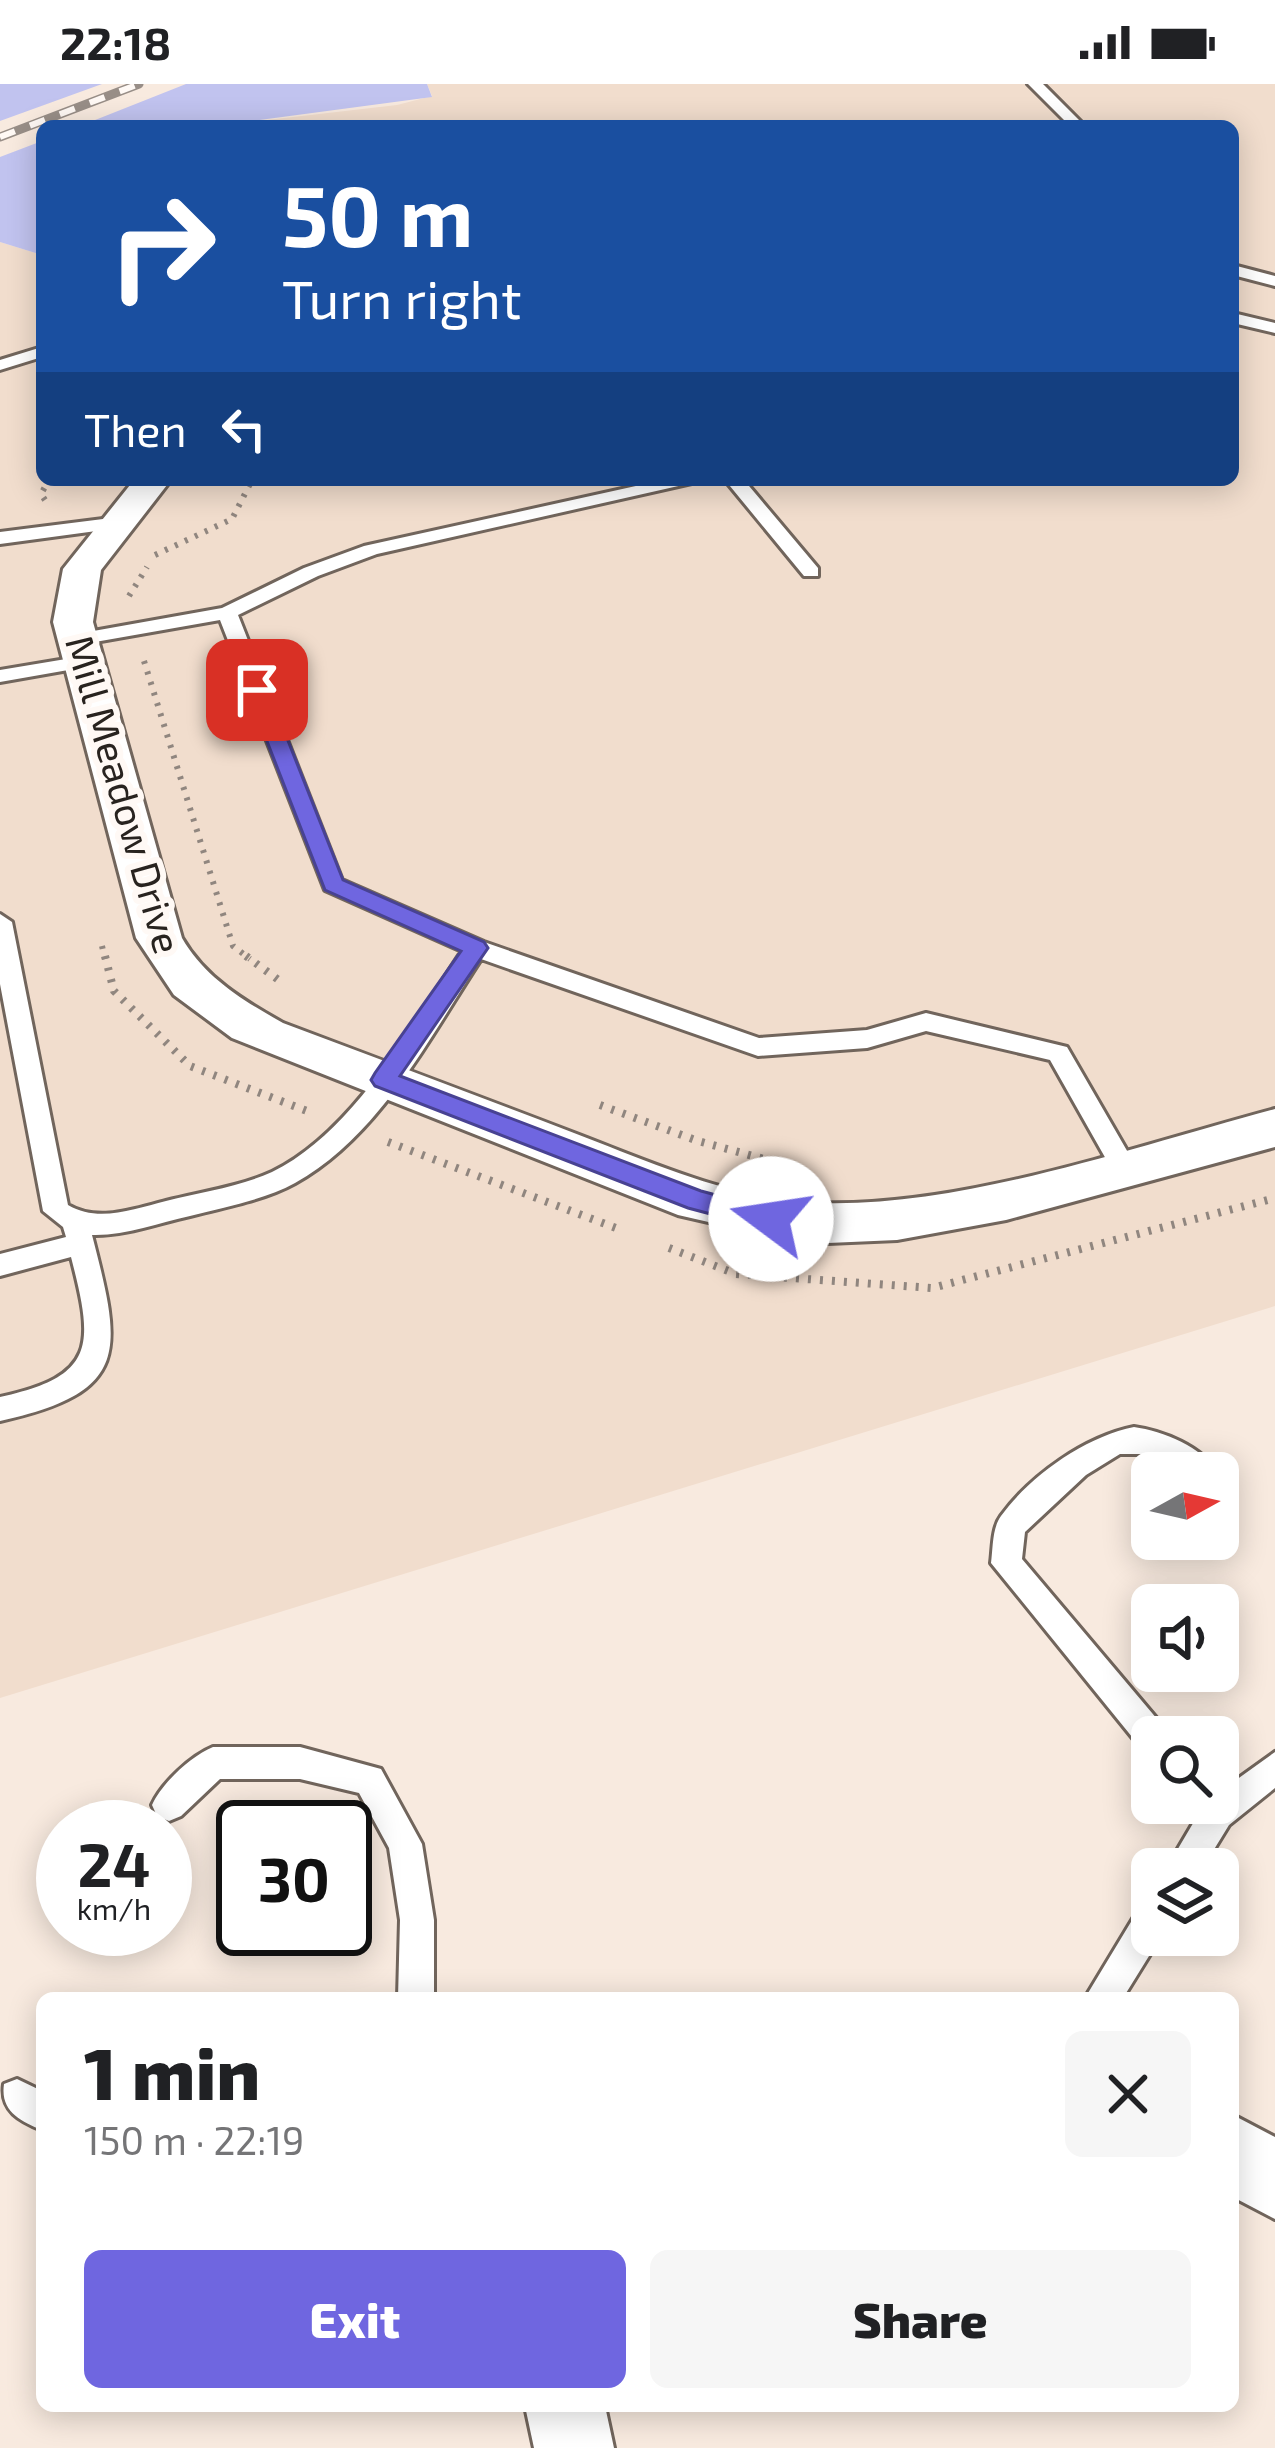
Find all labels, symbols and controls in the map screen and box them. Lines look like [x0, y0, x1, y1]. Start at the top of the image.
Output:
text: 22:18 [60, 15, 171, 69]
text: 50 m [282, 163, 474, 264]
icon: right [84, 168, 240, 324]
text: Turn right [282, 265, 522, 330]
icon: left [211, 396, 277, 462]
text: Then [84, 402, 187, 456]
street label: Mill Meadow Drive [57, 630, 193, 958]
pin [206, 639, 308, 741]
icon: arrive [224, 657, 290, 723]
position arrow [708, 1156, 834, 1282]
north arrow [1131, 1452, 1239, 1560]
map controls [1131, 1452, 1239, 1956]
button: sound [1131, 1584, 1239, 1692]
button: search [1131, 1716, 1239, 1824]
speed limit sign: 30 [216, 1800, 372, 1956]
text: 24 [77, 1827, 151, 1899]
button: layers [1131, 1848, 1239, 1956]
text: km/h [77, 1890, 151, 1926]
text: 1 min [84, 2028, 260, 2114]
button: close [1065, 2031, 1191, 2157]
text: 150 m · 22:19 [84, 2116, 304, 2163]
button: Exit [84, 2250, 626, 2388]
button: Share [650, 2250, 1191, 2388]

